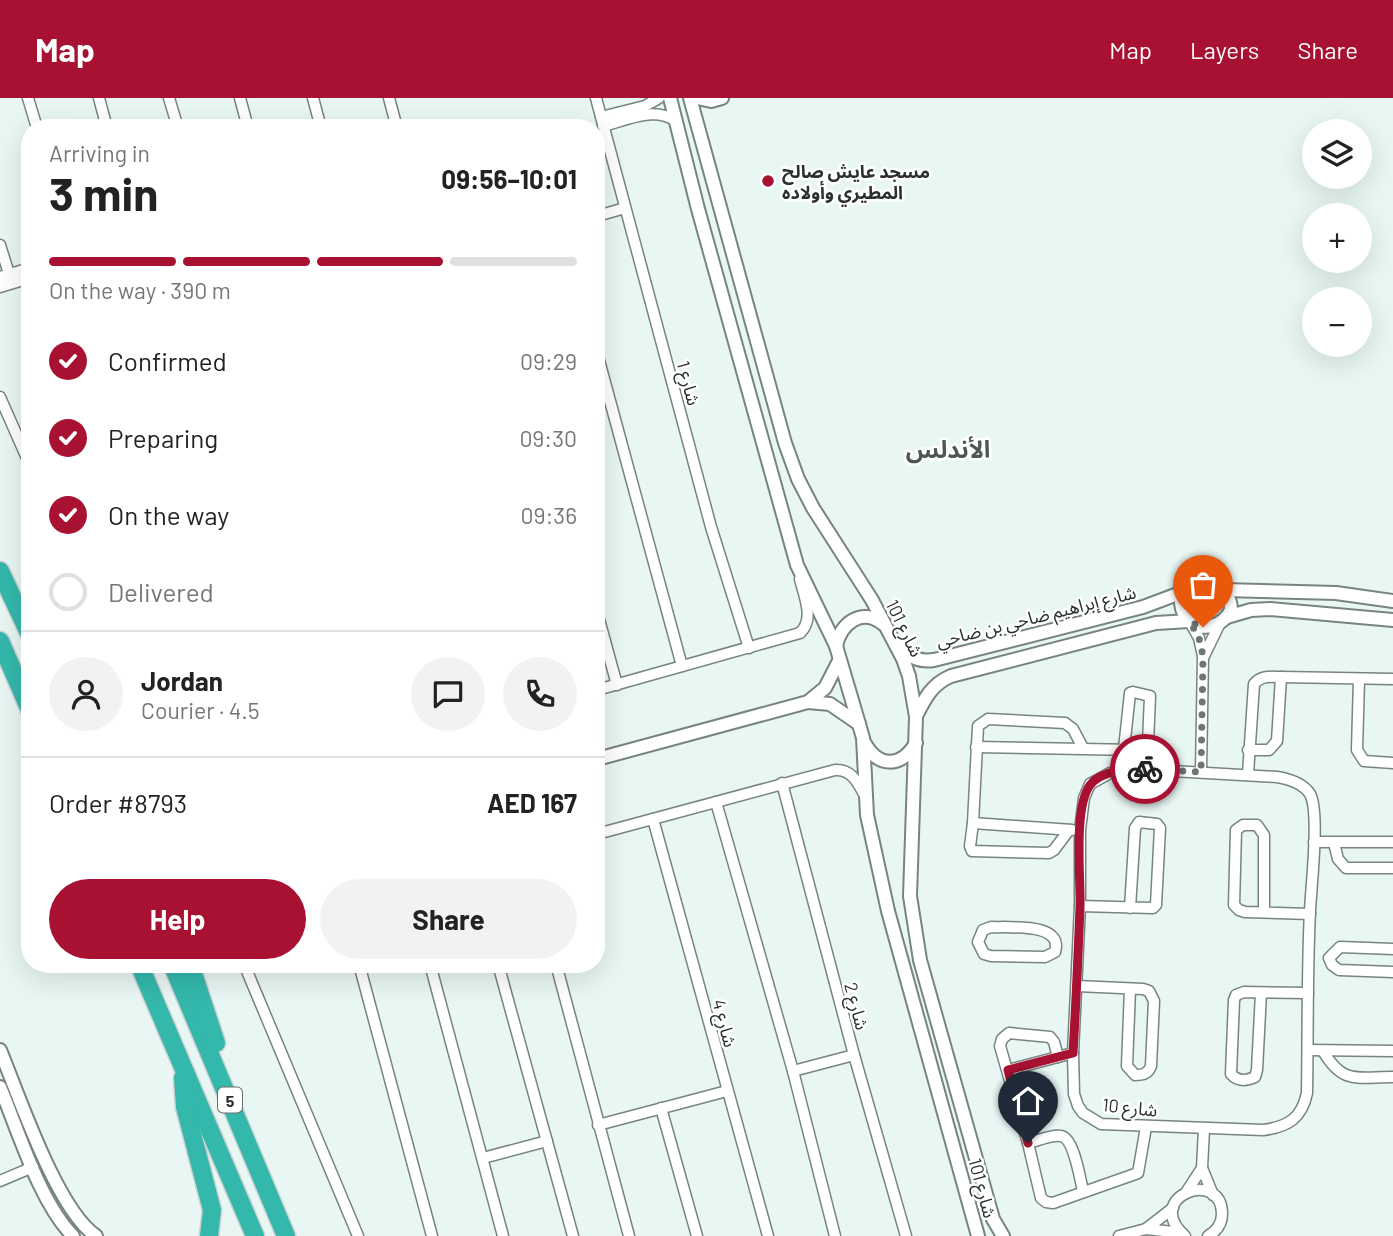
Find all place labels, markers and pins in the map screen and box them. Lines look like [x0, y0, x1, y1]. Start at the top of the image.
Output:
place label: مسجد عايش صالح المطيري وأولاده [782, 160, 930, 207]
marker: مسجد عايش صالح المطيري وأولاده [760, 173, 776, 189]
pin [1173, 555, 1233, 627]
pin [998, 1071, 1058, 1143]

